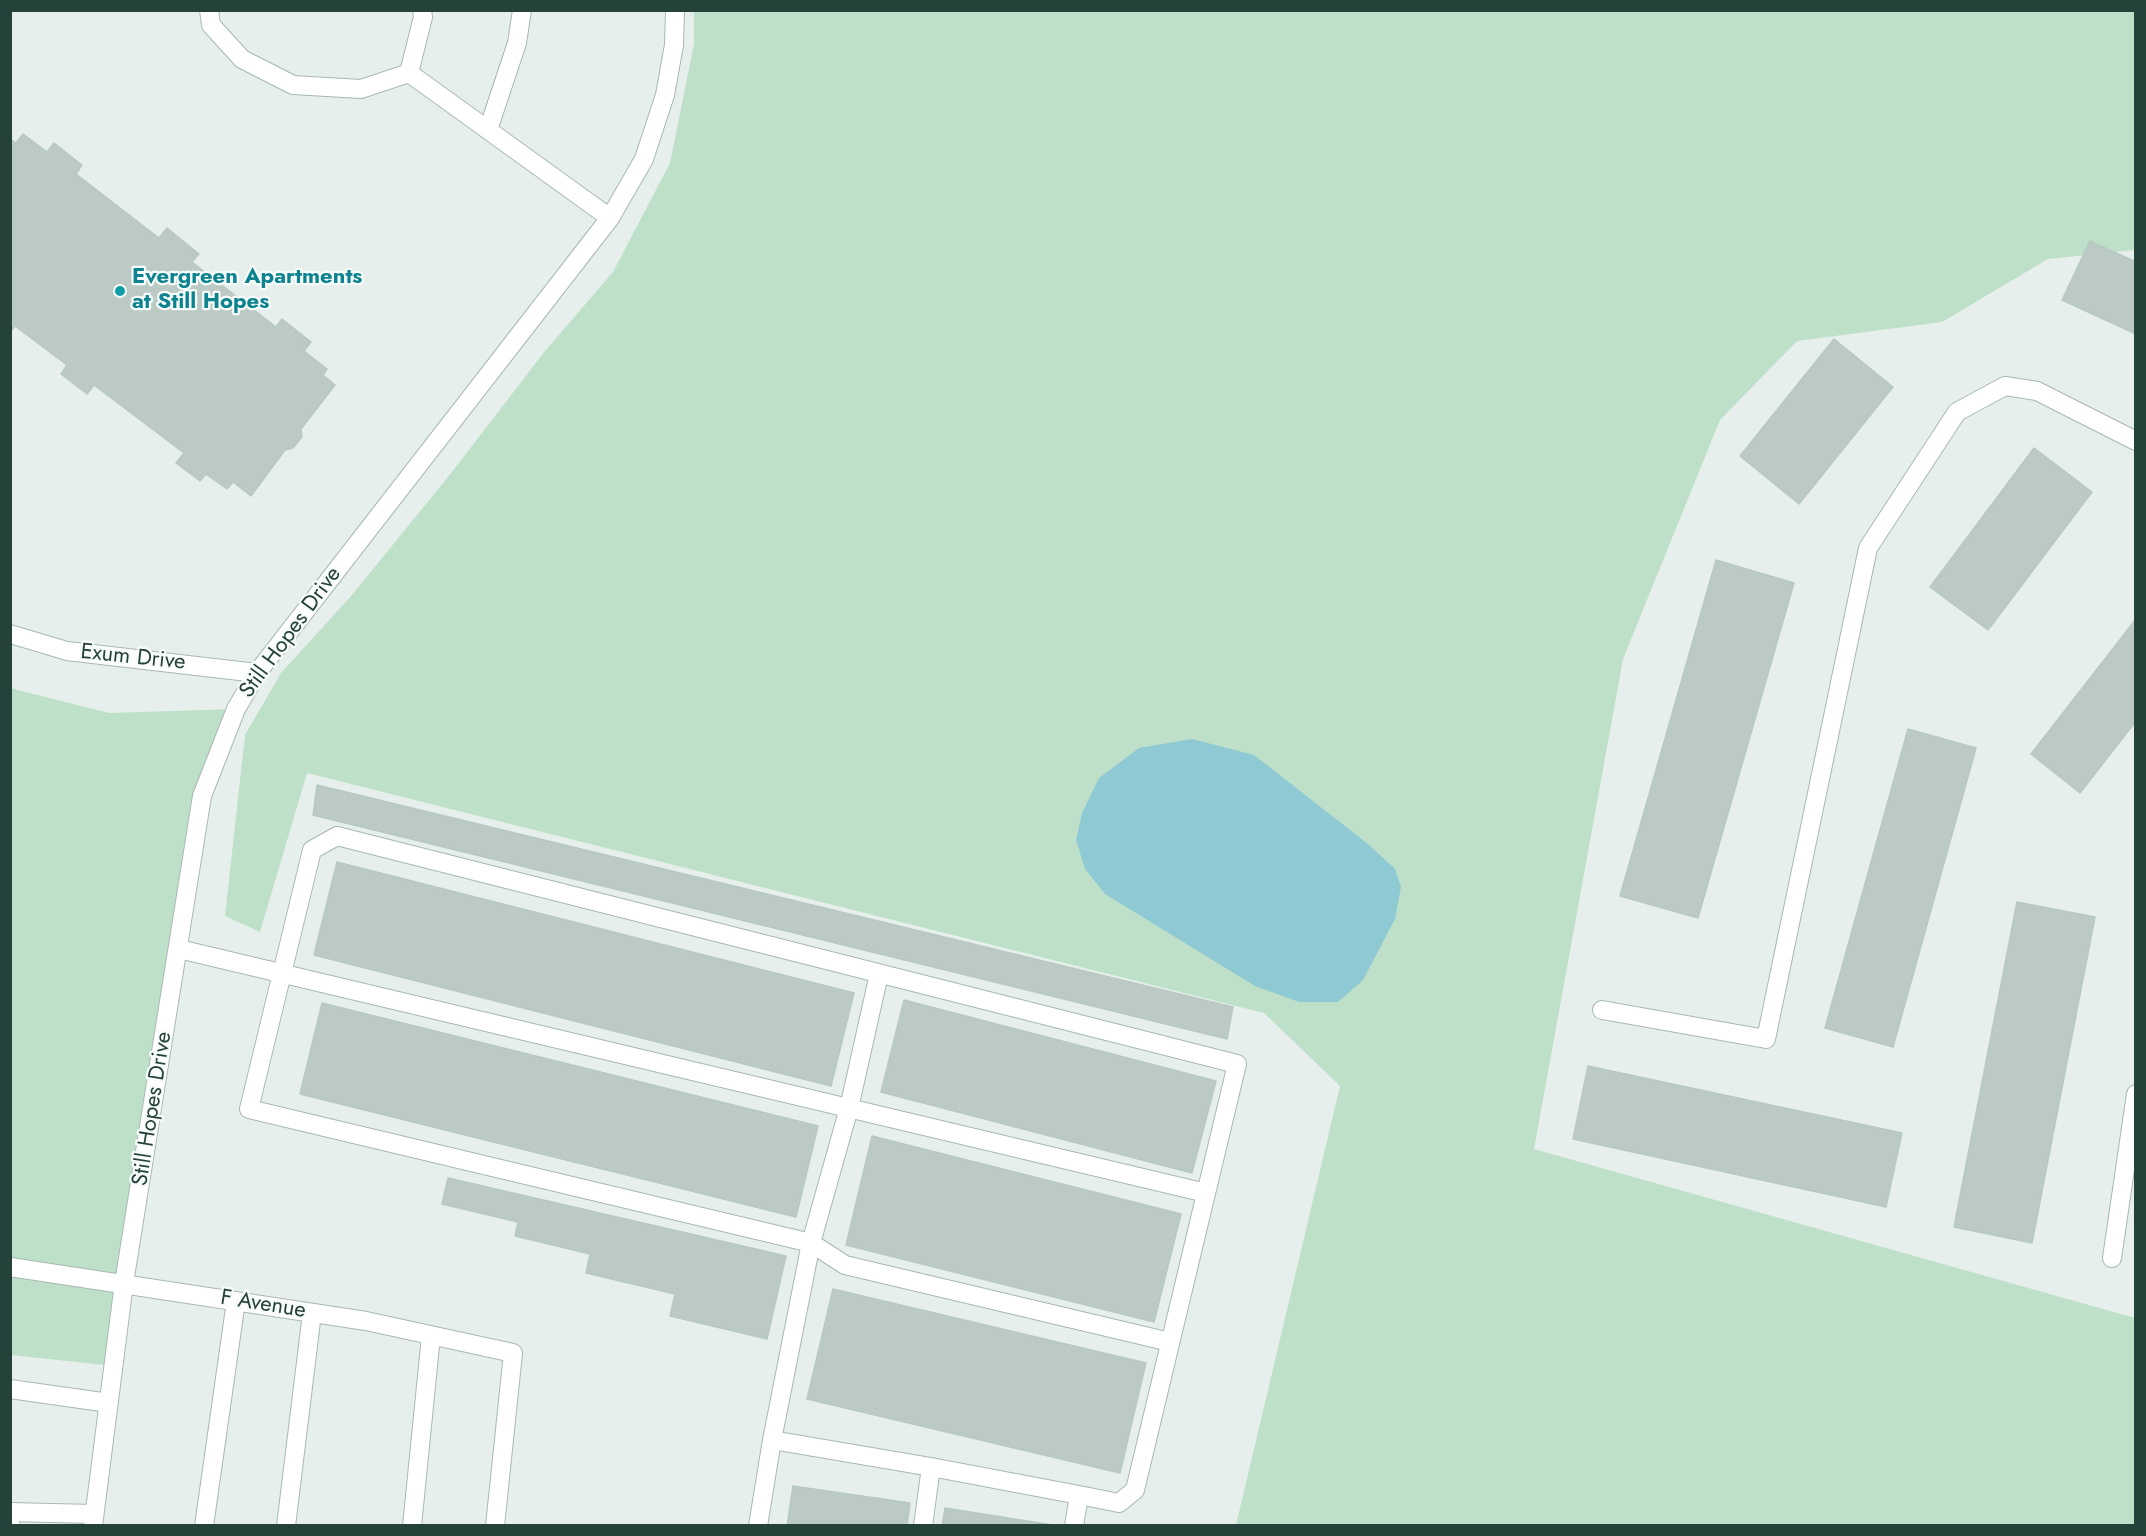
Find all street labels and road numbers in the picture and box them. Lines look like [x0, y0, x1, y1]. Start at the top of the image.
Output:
street label: Still Hopes Drive [235, 562, 347, 704]
street label: Exum Drive [79, 639, 187, 677]
street label: Still Hopes Drive [128, 1030, 178, 1188]
street label: F Avenue [218, 1285, 308, 1325]

